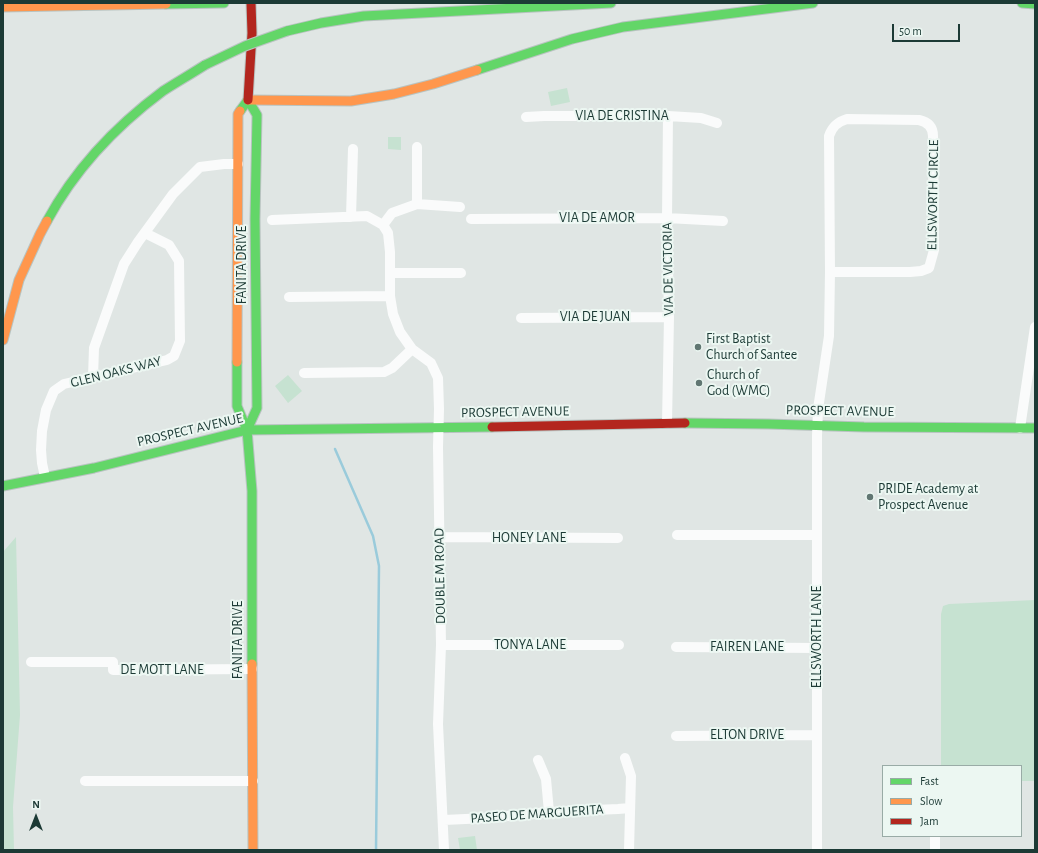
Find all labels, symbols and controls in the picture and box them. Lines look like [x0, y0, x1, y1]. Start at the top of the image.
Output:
scale bar [894, 16, 962, 42]
text: 50 m [899, 25, 922, 37]
street label: VIA DE CRISTINA [575, 108, 669, 124]
street label: ELLSWORTH CIRCLE [924, 140, 942, 250]
street label: VIA DE AMOR [559, 210, 635, 226]
street label: VIA DE VICTORIA [659, 222, 677, 316]
street label: FANITA DRIVE [234, 226, 250, 304]
street label: VIA DE JUAN [560, 309, 630, 325]
place label: First Baptist Church of Santee [706, 331, 797, 364]
marker: First Baptist Church of Santee [693, 342, 703, 352]
street label: GLEN OAKS WAY [69, 353, 163, 391]
place label: Church of God (WMC) [707, 367, 771, 400]
marker: Church of God (WMC) [694, 378, 704, 388]
street label: PROSPECT AVENUE [786, 402, 894, 420]
street label: PROSPECT AVENUE [461, 403, 569, 421]
street label: PROSPECT AVENUE [135, 410, 245, 450]
place label: PRIDE Academy at Prospect Avenue [878, 481, 978, 514]
marker: PRIDE Academy at Prospect Avenue [865, 492, 875, 502]
street label: DOUBLE M ROAD [431, 528, 449, 624]
street label: HONEY LANE [492, 530, 566, 546]
street label: ELLSWORTH LANE [809, 586, 825, 688]
street label: FANITA DRIVE [230, 601, 246, 679]
street label: TONYA LANE [494, 637, 566, 653]
street label: FAIREN LANE [710, 639, 784, 655]
street label: DE MOTT LANE [120, 662, 204, 678]
street label: ELTON DRIVE [710, 727, 784, 743]
legend [882, 765, 1022, 837]
text: Fast [920, 775, 939, 787]
text: Slow [920, 795, 942, 807]
north arrow [16, 797, 56, 837]
text: N [32, 799, 40, 810]
street label: PASEO DE MARGUERITA [470, 801, 604, 827]
text: Jam [920, 815, 939, 827]

